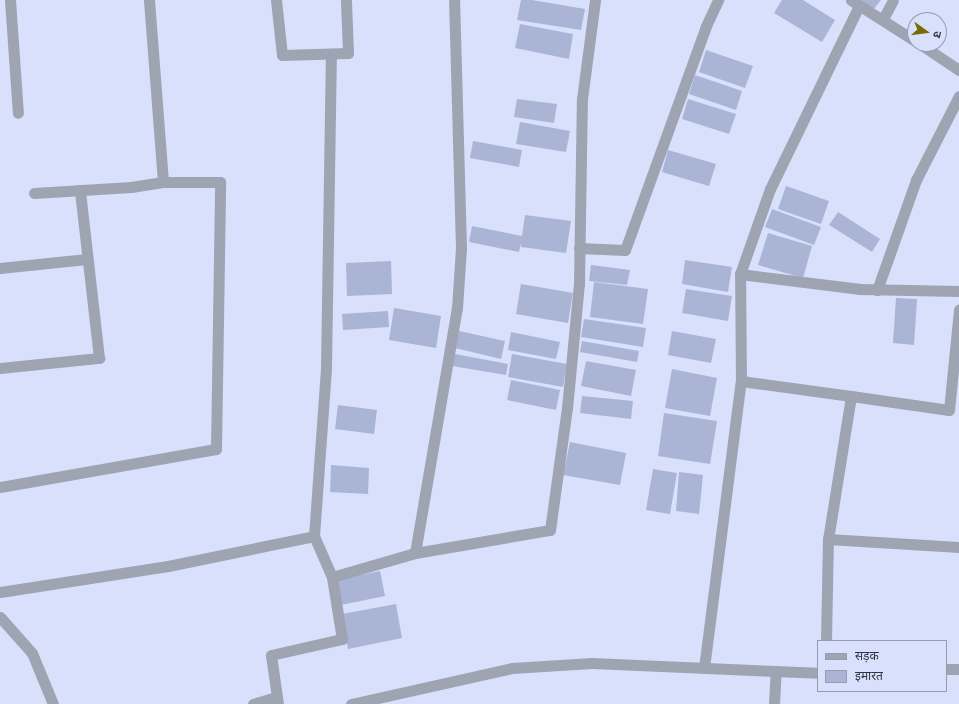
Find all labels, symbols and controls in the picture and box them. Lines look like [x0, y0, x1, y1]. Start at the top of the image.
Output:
north arrow [907, 12, 947, 52]
text: उ [930, 30, 945, 39]
legend [817, 640, 947, 692]
text: सड़क [855, 648, 879, 663]
text: इमारत [855, 668, 883, 683]

